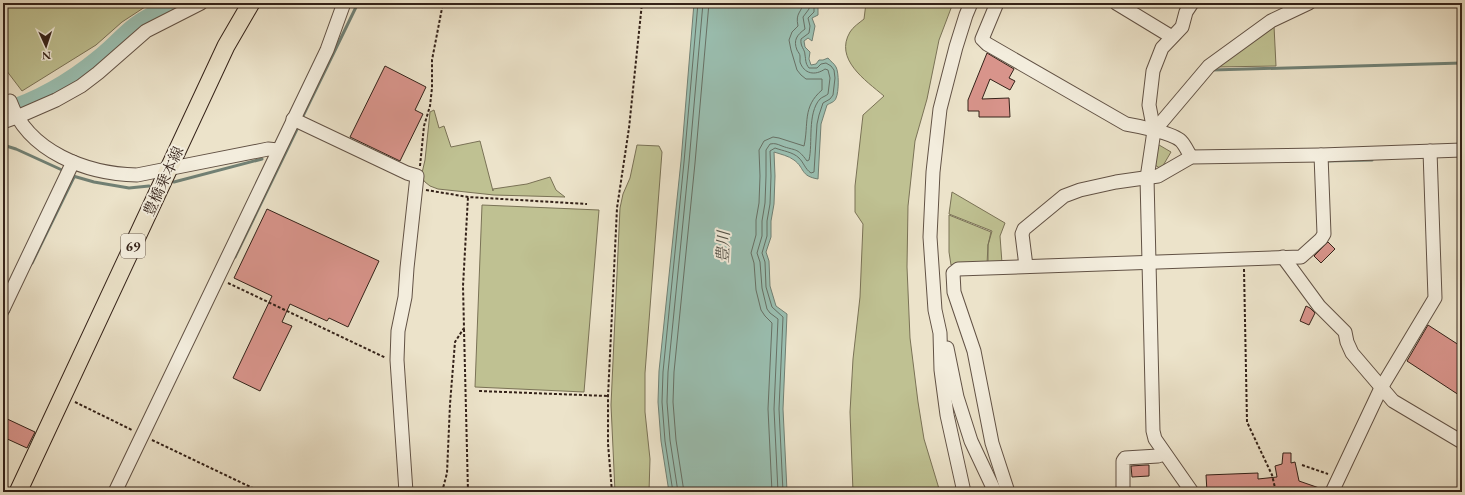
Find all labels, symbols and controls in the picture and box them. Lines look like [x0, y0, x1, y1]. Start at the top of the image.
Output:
north arrow [26, 26, 66, 66]
text: N [42, 49, 51, 63]
street label: 豊橋乗本線 [139, 143, 187, 219]
water label: 豊川 [712, 229, 734, 263]
road number: 69 [121, 234, 145, 258]

